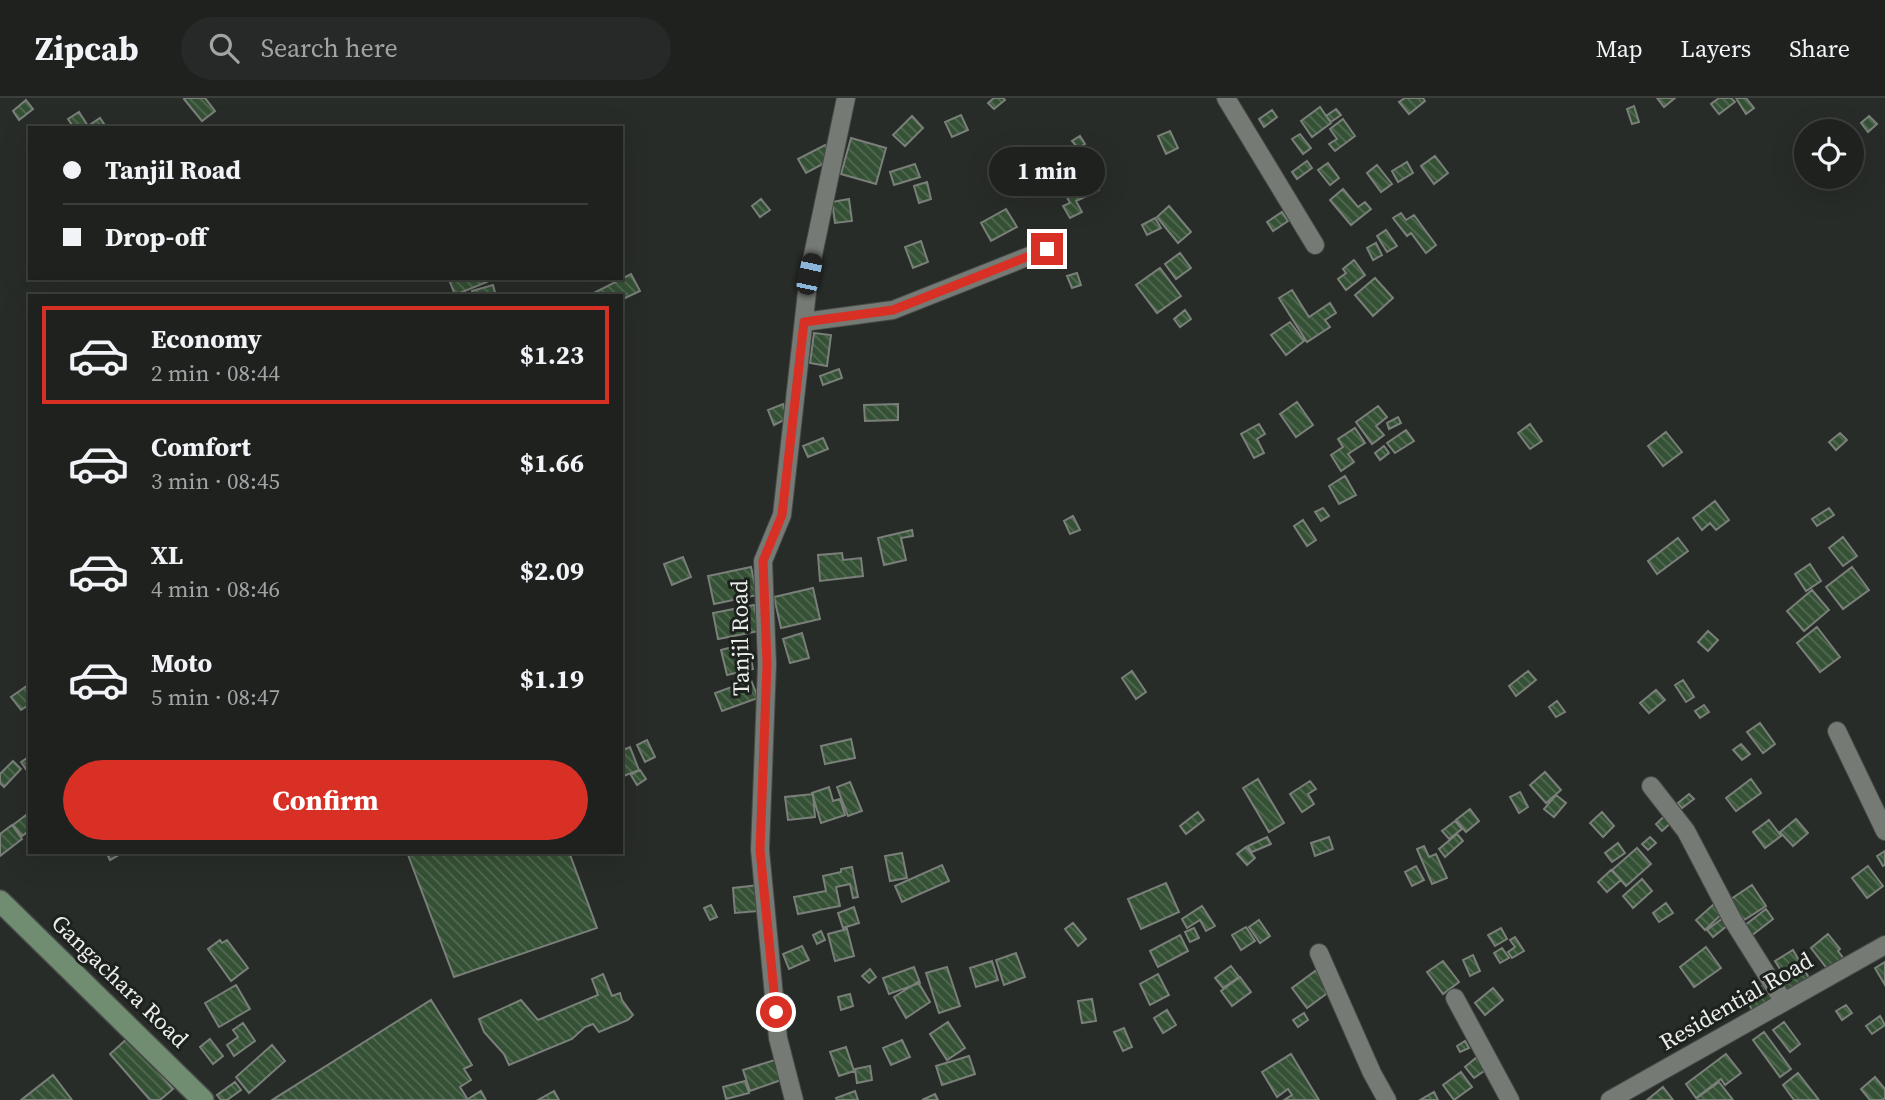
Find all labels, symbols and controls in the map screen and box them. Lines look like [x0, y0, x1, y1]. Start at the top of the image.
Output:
search box [181, 17, 671, 80]
text: Zipcab [35, 26, 139, 71]
icon: search [205, 29, 243, 67]
text: Search here [261, 30, 398, 66]
text: Map [1596, 32, 1643, 65]
text: Layers [1681, 32, 1751, 65]
text: Share [1789, 32, 1850, 65]
map controls [1794, 119, 1864, 189]
button: locate [1794, 119, 1864, 189]
callout: 1 min [989, 148, 1105, 197]
text: Tanjil Road [105, 152, 241, 188]
text: 1 min [1017, 155, 1077, 187]
text: Drop-off [105, 219, 207, 255]
route end [1031, 233, 1063, 265]
car [795, 251, 824, 297]
text: Economy [151, 321, 262, 357]
icon: car [67, 324, 130, 387]
text: $1.23 [520, 337, 584, 373]
text: 2 min · 08:44 [151, 357, 280, 389]
text: Comfort [151, 429, 251, 465]
icon: car [67, 432, 130, 495]
text: $1.66 [520, 445, 584, 481]
text: 3 min · 08:45 [151, 465, 280, 497]
text: XL [151, 537, 183, 573]
icon: car [67, 540, 130, 603]
text: $2.09 [520, 553, 584, 589]
text: 4 min · 08:46 [151, 573, 280, 605]
street label: Tanjil Road [723, 580, 757, 696]
text: Moto [151, 645, 212, 681]
icon: car [67, 648, 130, 711]
text: $1.19 [520, 661, 584, 697]
text: 5 min · 08:47 [151, 681, 280, 713]
button: Confirm [63, 760, 588, 840]
street label: Gangachara Road [44, 907, 196, 1055]
street label: Residential Road [1653, 944, 1819, 1058]
route start [760, 996, 792, 1028]

